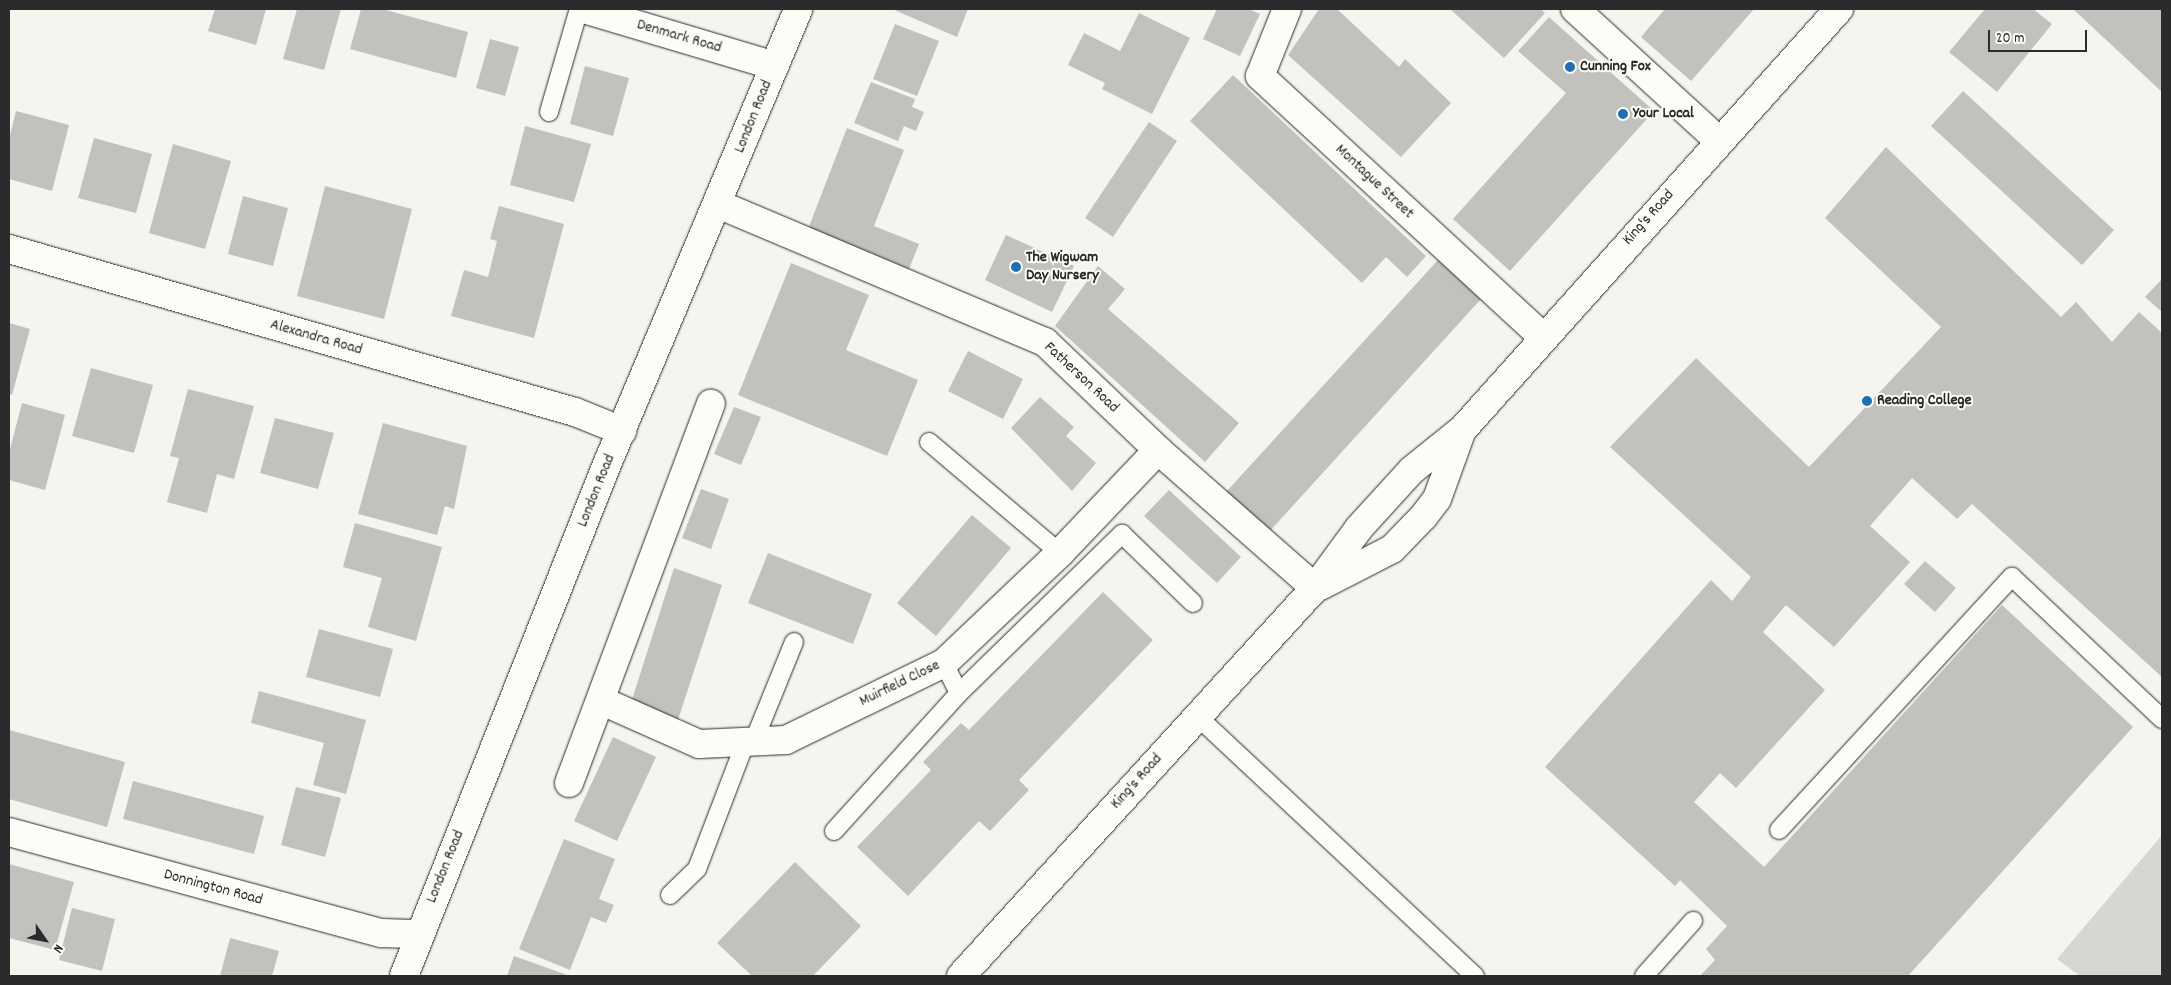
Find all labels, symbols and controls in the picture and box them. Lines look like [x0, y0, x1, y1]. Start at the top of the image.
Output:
street label: Denmark Road [634, 16, 724, 58]
scale bar [1991, 20, 2090, 52]
text: 20 m [1996, 28, 2024, 50]
place label: Cunning Fox [1580, 57, 1651, 77]
marker: Cunning Fox [1564, 61, 1576, 73]
street label: London Road [731, 78, 777, 156]
place label: Your Local [1633, 104, 1694, 124]
marker: Your Local [1617, 108, 1629, 120]
street label: Montague Street [1331, 141, 1417, 223]
street label: King's Road [1619, 186, 1679, 250]
place label: The Wigwam Day Nursery [1026, 248, 1099, 286]
marker: The Wigwam Day Nursery [1010, 261, 1022, 273]
street label: Alexandra Road [268, 316, 364, 360]
street label: Fatherson Road [1039, 338, 1123, 418]
place label: Reading College [1877, 391, 1972, 411]
marker: Reading College [1861, 395, 1873, 407]
street label: London Road [574, 452, 620, 530]
street label: Muirfield Close [857, 656, 943, 712]
street label: King's Road [1107, 750, 1167, 814]
street label: London Road [423, 828, 469, 906]
street label: Donnington Road [162, 866, 264, 910]
north arrow [20, 915, 70, 965]
text: N [47, 940, 68, 957]

